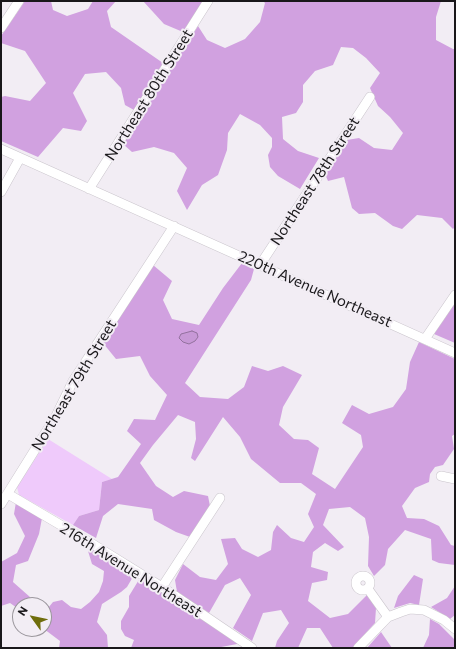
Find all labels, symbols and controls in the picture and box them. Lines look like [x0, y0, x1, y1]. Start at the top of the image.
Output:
street label: Northeast 80th Street [101, 26, 197, 164]
street label: Northeast 78th Street [267, 113, 363, 249]
street label: 220th Avenue Northeast [235, 247, 395, 331]
street label: Northeast 79th Street [28, 316, 120, 454]
street label: 216th Avenue Northeast [57, 519, 205, 621]
north arrow [12, 597, 52, 637]
text: N [15, 604, 30, 618]

